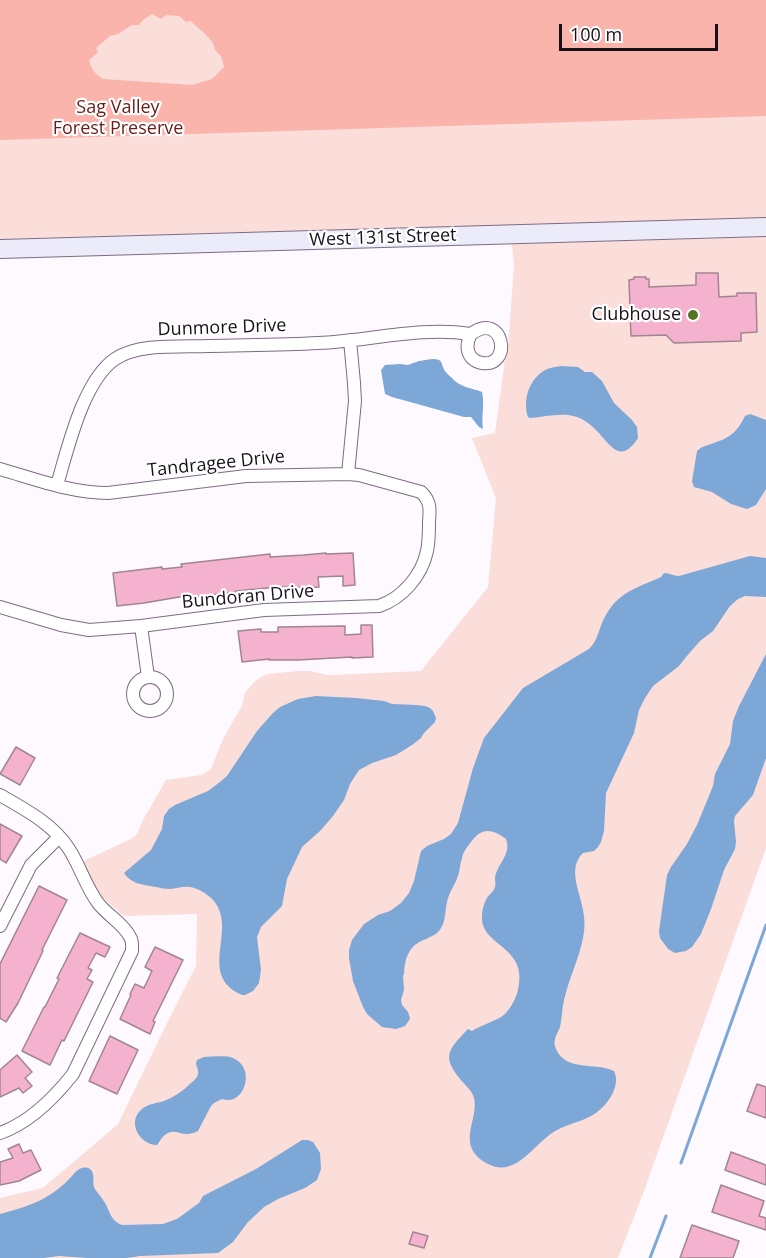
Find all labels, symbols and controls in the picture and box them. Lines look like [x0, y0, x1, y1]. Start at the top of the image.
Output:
scale bar [562, 12, 721, 50]
text: 100 m [570, 22, 622, 46]
park label: Sag Valley Forest Preserve [53, 97, 183, 140]
street label: West 131st Street [309, 225, 457, 251]
place label: Clubhouse [591, 304, 681, 326]
marker: Clubhouse [686, 308, 700, 322]
street label: Dunmore Drive [157, 315, 287, 341]
street label: Tandragee Drive [146, 446, 286, 482]
street label: Bundoran Drive [181, 580, 315, 614]

